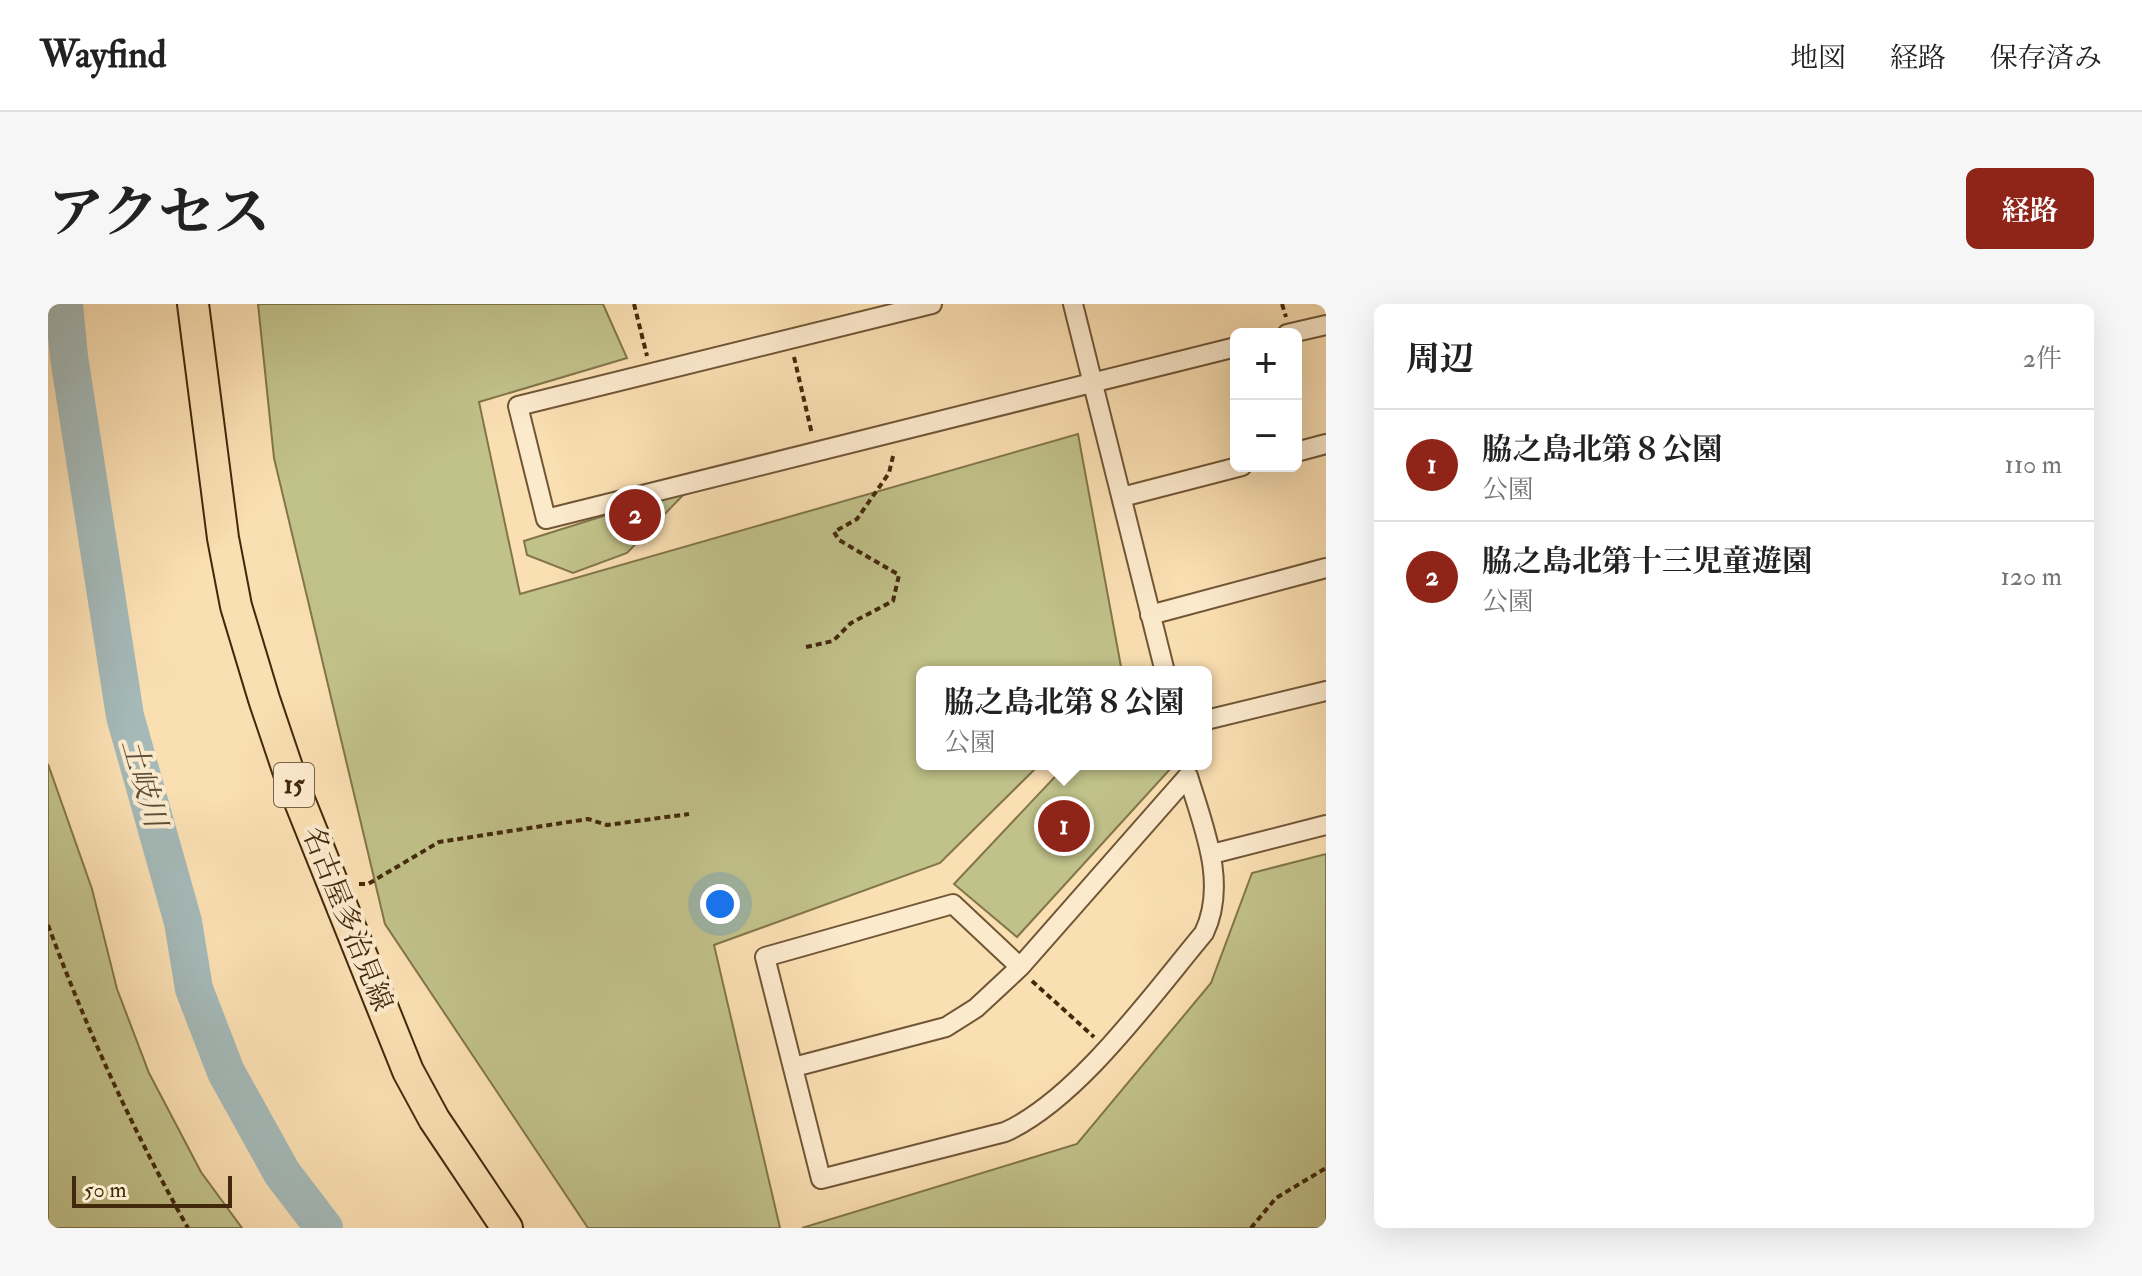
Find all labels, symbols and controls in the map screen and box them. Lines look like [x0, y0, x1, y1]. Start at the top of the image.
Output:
text: Wayfind [40, 31, 166, 79]
text: 地図 [1790, 41, 1846, 76]
text: 経路 [1890, 41, 1946, 76]
text: 保存済み [1990, 41, 2102, 76]
button: 経路 [1966, 168, 2094, 249]
text: アクセス [48, 178, 270, 249]
map controls [1230, 328, 1302, 472]
button: + [1230, 328, 1302, 400]
text: 周辺 [1406, 338, 1474, 381]
text: 2件 [2023, 343, 2062, 375]
button: − [1230, 400, 1302, 472]
text: 脇之島北第８公園 [1482, 431, 1722, 468]
text: 1 [1427, 449, 1437, 481]
text: 110 m [2005, 449, 2062, 481]
text: 公園 [1482, 474, 1534, 506]
pin: 2 [609, 485, 661, 545]
text: 脇之島北第十三児童遊園 [1482, 543, 1812, 580]
text: 2 [1425, 561, 1439, 593]
text: 120 m [2001, 561, 2062, 593]
text: 公園 [1482, 586, 1534, 618]
popup [916, 666, 1212, 770]
text: 脇之島北第８公園 [944, 684, 1184, 721]
text: 公園 [944, 727, 996, 759]
water label: 土岐川 [114, 735, 175, 834]
road number: 15 [274, 763, 314, 807]
pin: 1 [1038, 796, 1090, 856]
street label: 名古屋多治見線 [294, 822, 400, 1016]
your location [700, 884, 740, 924]
scale bar [72, 1172, 232, 1208]
text: 50 m [84, 1176, 126, 1204]

